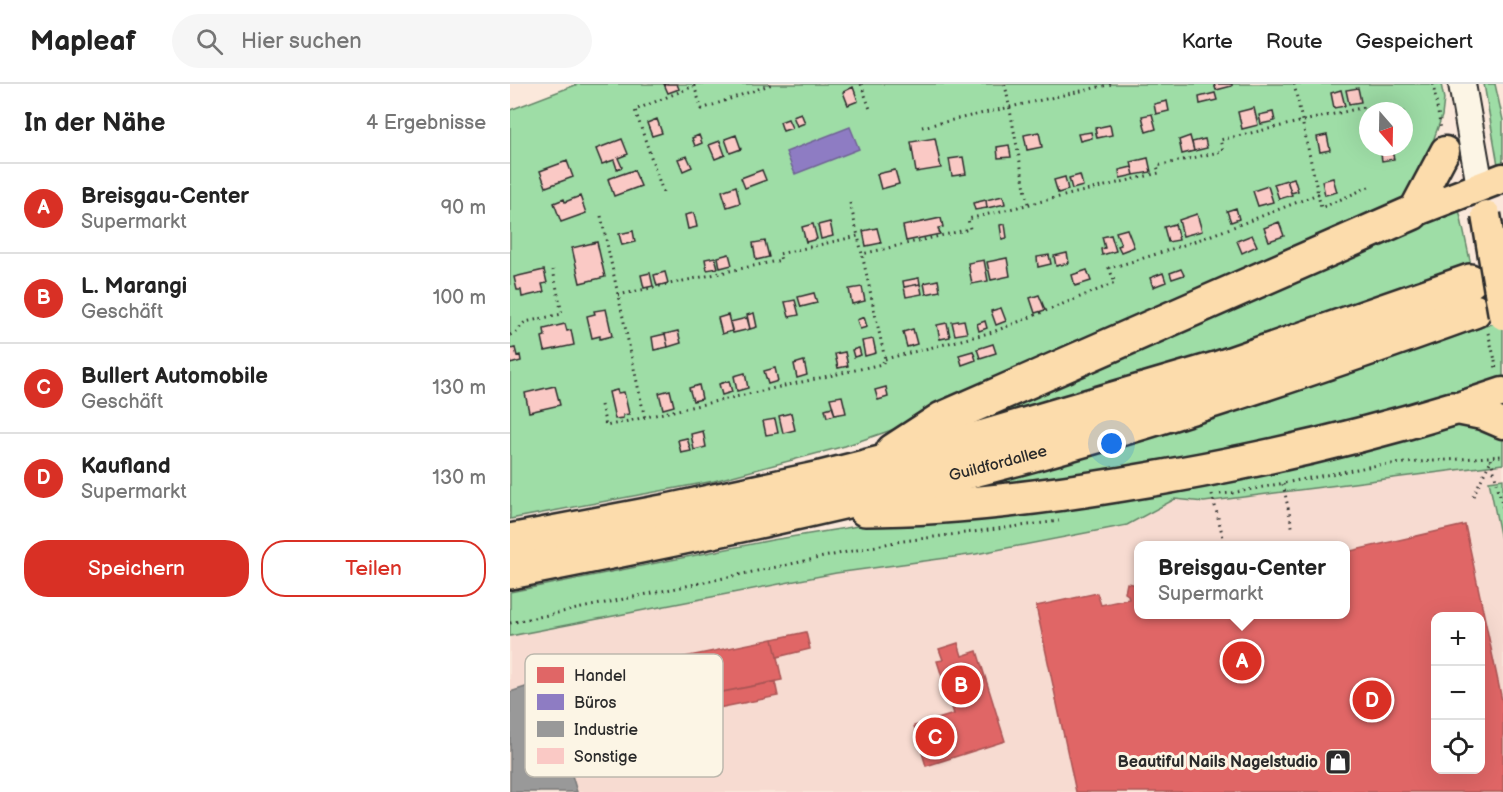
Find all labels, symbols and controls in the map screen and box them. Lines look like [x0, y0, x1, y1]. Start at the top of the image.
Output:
search box [172, 14, 592, 68]
text: Mapleaf [30, 25, 136, 58]
icon: search [193, 25, 226, 58]
text: Hier suchen [241, 28, 362, 55]
text: Karte [1181, 29, 1233, 54]
text: Route [1266, 29, 1322, 54]
text: Gespeichert [1355, 29, 1473, 54]
north arrow [1359, 102, 1413, 156]
text: In der Nähe [24, 108, 166, 139]
text: 4 Ergebnisse [366, 111, 486, 135]
text: Breisgau-Center [81, 183, 249, 210]
text: A [37, 196, 50, 220]
text: 90 m [441, 196, 486, 220]
text: Supermarkt [81, 210, 187, 234]
text: L. Marangi [81, 273, 187, 300]
text: B [36, 286, 51, 310]
text: 100 m [433, 286, 486, 310]
text: Geschäft [81, 300, 163, 324]
text: Bullert Automobile [81, 363, 268, 390]
text: C [36, 376, 51, 400]
text: 130 m [432, 376, 486, 400]
text: Geschäft [81, 390, 163, 414]
your location [1097, 429, 1126, 458]
street label: Guildfordallee [947, 441, 1050, 485]
text: Kaufland [81, 453, 171, 480]
text: D [37, 466, 50, 490]
text: 130 m [432, 466, 486, 490]
text: Supermarkt [81, 480, 187, 504]
button: Speichern [24, 540, 249, 597]
button: Teilen [261, 540, 486, 597]
popup [1134, 541, 1350, 619]
text: Breisgau-Center [1158, 555, 1326, 582]
text: Supermarkt [1158, 582, 1264, 606]
map controls [1431, 612, 1485, 774]
button: + [1431, 612, 1485, 666]
pin: A [1222, 638, 1262, 684]
legend [525, 654, 723, 777]
pin: B [942, 662, 980, 708]
button: − [1431, 666, 1485, 720]
text: Handel [574, 667, 626, 686]
pin: D [1352, 678, 1392, 722]
text: Büros [574, 694, 617, 713]
pin: C [916, 714, 954, 760]
button: locate [1431, 720, 1485, 774]
text: Industrie [574, 721, 638, 740]
shop icon: Beautiful Nails Nagelstudio [1323, 747, 1353, 777]
text: Sonstige [574, 748, 638, 767]
place label: Beautiful Nails Nagelstudio [1118, 753, 1318, 772]

